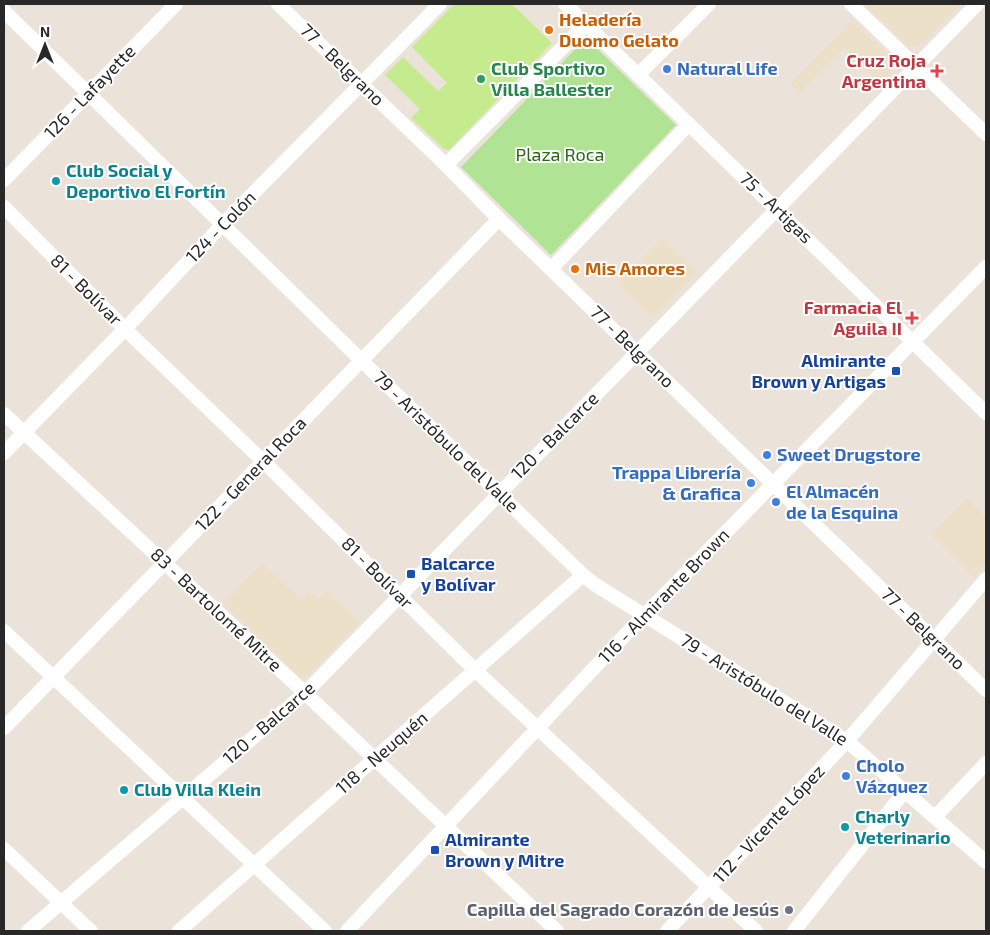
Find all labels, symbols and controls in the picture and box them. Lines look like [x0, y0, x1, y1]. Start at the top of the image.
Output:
place label: Heladería Duomo Gelato [559, 8, 679, 51]
street label: 77 - Belgrano [296, 19, 389, 110]
north arrow [20, 20, 70, 70]
text: N [40, 23, 50, 40]
marker: Heladería Duomo Gelato [543, 24, 555, 36]
street label: 126 - Lafayette [39, 40, 140, 143]
place label: Cruz Roja Argentina [842, 49, 926, 92]
place label: Club Sportivo Villa Ballester [491, 57, 612, 100]
place label: Natural Life [677, 57, 778, 79]
marker: Natural Life [661, 63, 673, 75]
marker: Cruz Roja Argentina [930, 64, 944, 78]
marker: Club Sportivo Villa Ballester [475, 73, 487, 85]
park label: Plaza Roca [516, 143, 604, 165]
place label: Club Social y Deportivo El Fortín [66, 159, 225, 202]
street label: 75 - Artigas [736, 167, 818, 248]
marker: Club Social y Deportivo El Fortín [50, 175, 62, 187]
street label: 124 - Colón [181, 186, 260, 267]
street label: 81 - Bolívar [46, 249, 127, 330]
place label: Mis Amores [585, 257, 685, 279]
marker: Mis Amores [569, 263, 581, 275]
place label: Farmacia El Aguila II [804, 296, 902, 339]
street label: 77 - Belgrano [586, 301, 679, 392]
marker: Farmacia El Aguila II [906, 312, 918, 324]
place label: Almirante Brown y Artigas [752, 349, 886, 392]
marker: Almirante Brown y Artigas [890, 365, 902, 377]
street label: 79 - Aristóbulo del Valle [369, 366, 524, 516]
street label: 120 - Balcarce [506, 387, 603, 484]
street label: 122 - General Roca [190, 412, 310, 535]
place label: Sweet Drugstore [777, 443, 921, 465]
marker: Sweet Drugstore [761, 449, 773, 461]
place label: Trappa Librería & Grafica [612, 461, 741, 504]
marker: Trappa Librería & Grafica [745, 477, 757, 489]
place label: El Almacén de la Esquina [786, 480, 898, 523]
marker: El Almacén de la Esquina [770, 496, 782, 508]
street label: 116 - Almirante Brown [593, 523, 733, 667]
street label: 81 - Bolívar [337, 532, 418, 613]
street label: 83 - Bartolomé Mitre [147, 543, 287, 676]
place label: Balcarce y Bolívar [421, 552, 496, 595]
marker: Balcarce y Bolívar [405, 568, 417, 580]
street label: 77 - Belgrano [877, 583, 970, 674]
street label: 79 - Aristóbulo del Valle [677, 629, 852, 750]
street label: 120 - Balcarce [218, 676, 319, 768]
street label: 118 - Neuquén [331, 706, 432, 798]
place label: Cholo Vázquez [856, 754, 928, 797]
street label: 112 - Vicente López [708, 760, 829, 887]
marker: Cholo Vázquez [840, 770, 852, 782]
place label: Club Villa Klein [134, 778, 261, 800]
marker: Club Villa Klein [118, 784, 130, 796]
place label: Charly Veterinario [855, 805, 951, 848]
marker: Charly Veterinario [839, 821, 851, 833]
place label: Almirante Brown y Mitre [445, 828, 564, 871]
marker: Almirante Brown y Mitre [429, 844, 441, 856]
place label: Capilla del Sagrado Corazón de Jesús [467, 898, 779, 920]
marker: Capilla del Sagrado Corazón de Jesús [783, 904, 795, 916]

